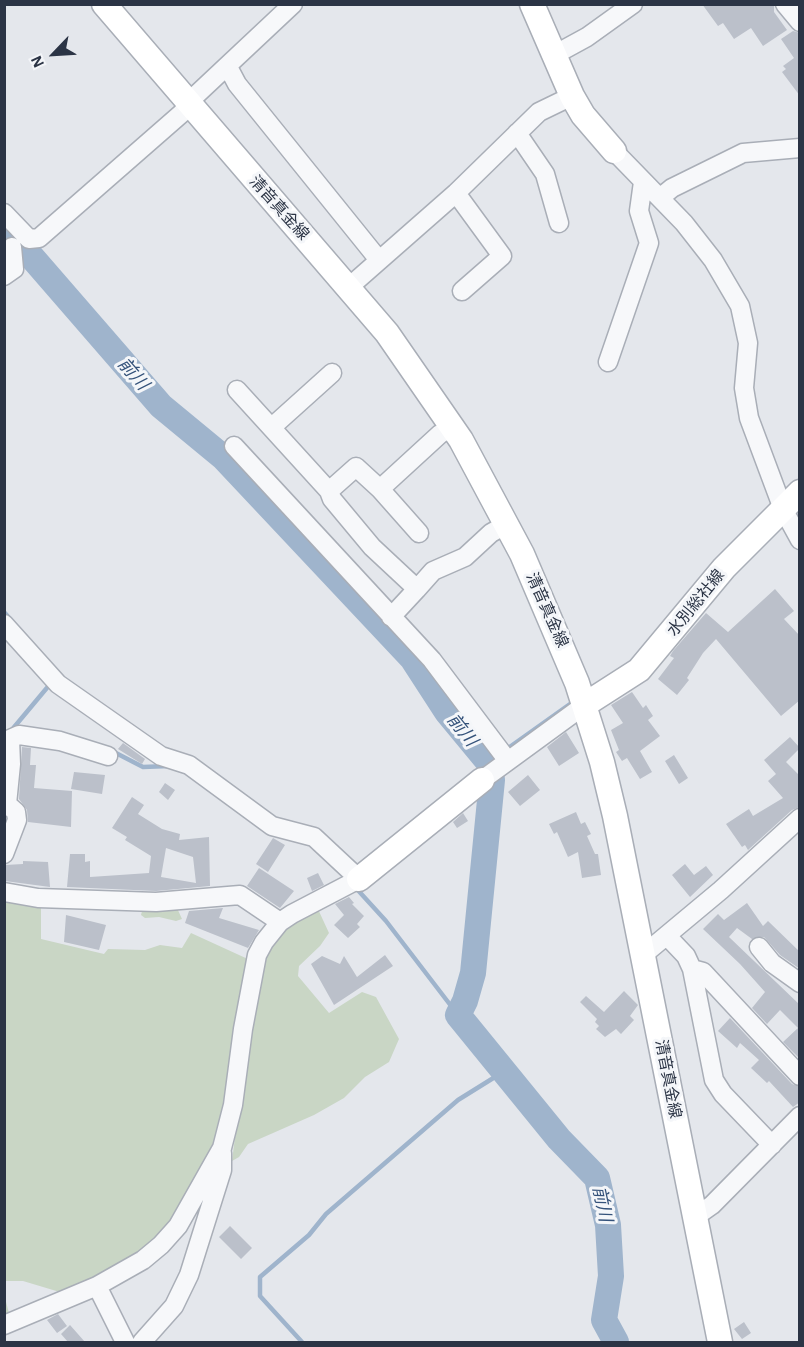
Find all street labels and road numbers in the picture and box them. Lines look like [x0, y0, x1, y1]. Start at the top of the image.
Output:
street label: 清音真金線 [245, 172, 313, 244]
street label: 水別総社線 [663, 566, 729, 640]
street label: 清音真金線 [522, 570, 572, 650]
street label: 清音真金線 [651, 1038, 685, 1120]

